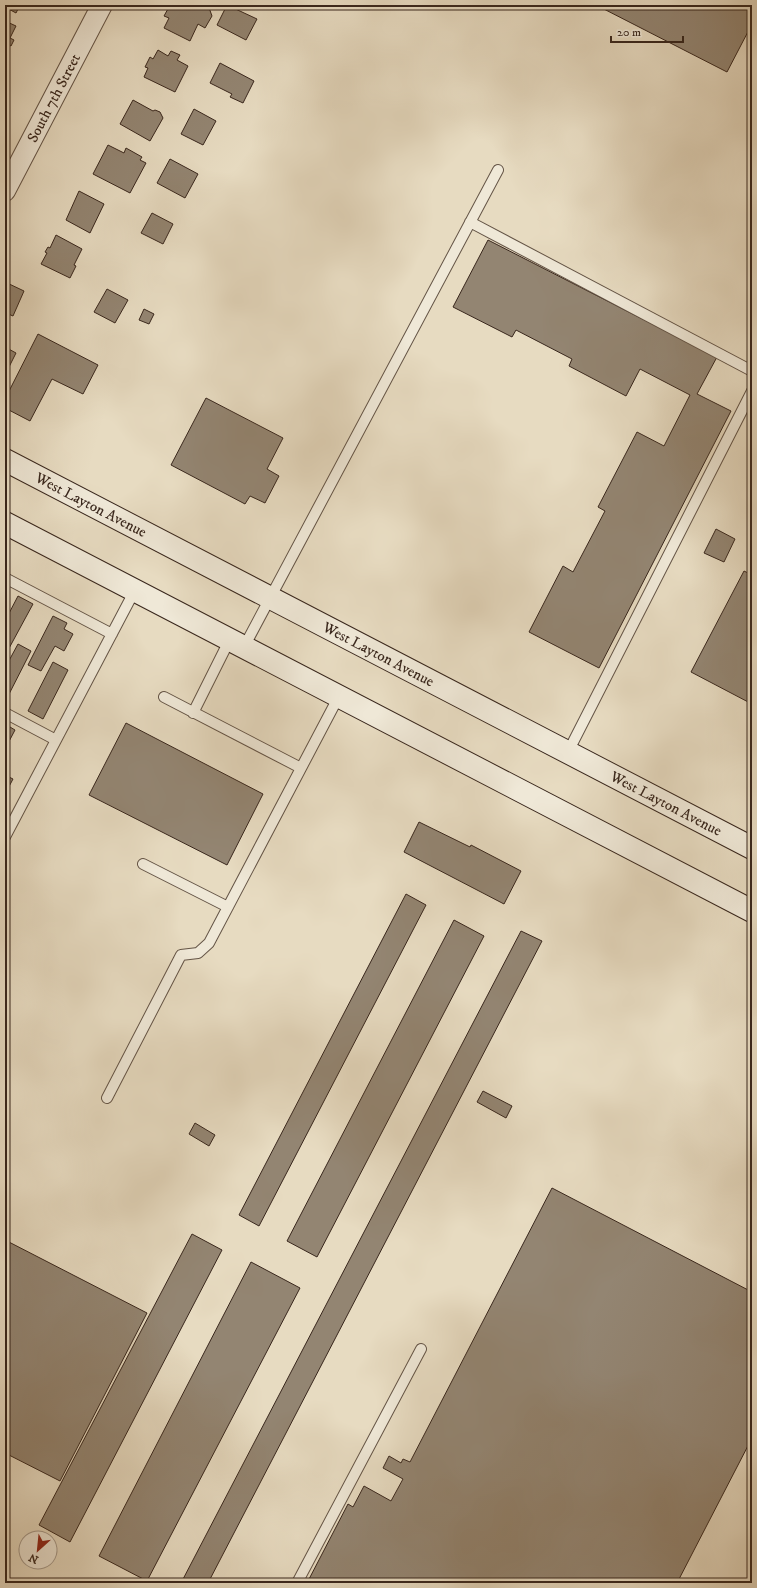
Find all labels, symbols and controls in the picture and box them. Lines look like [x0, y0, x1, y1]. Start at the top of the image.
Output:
scale bar [611, 18, 683, 44]
text: 20 m [617, 25, 641, 40]
street label: South 7th Street [23, 50, 85, 146]
street label: West Layton Avenue [31, 467, 150, 541]
street label: West Layton Avenue [319, 617, 438, 691]
street label: West Layton Avenue [606, 766, 725, 840]
north arrow [18, 1530, 58, 1570]
text: N [27, 1550, 41, 1566]

